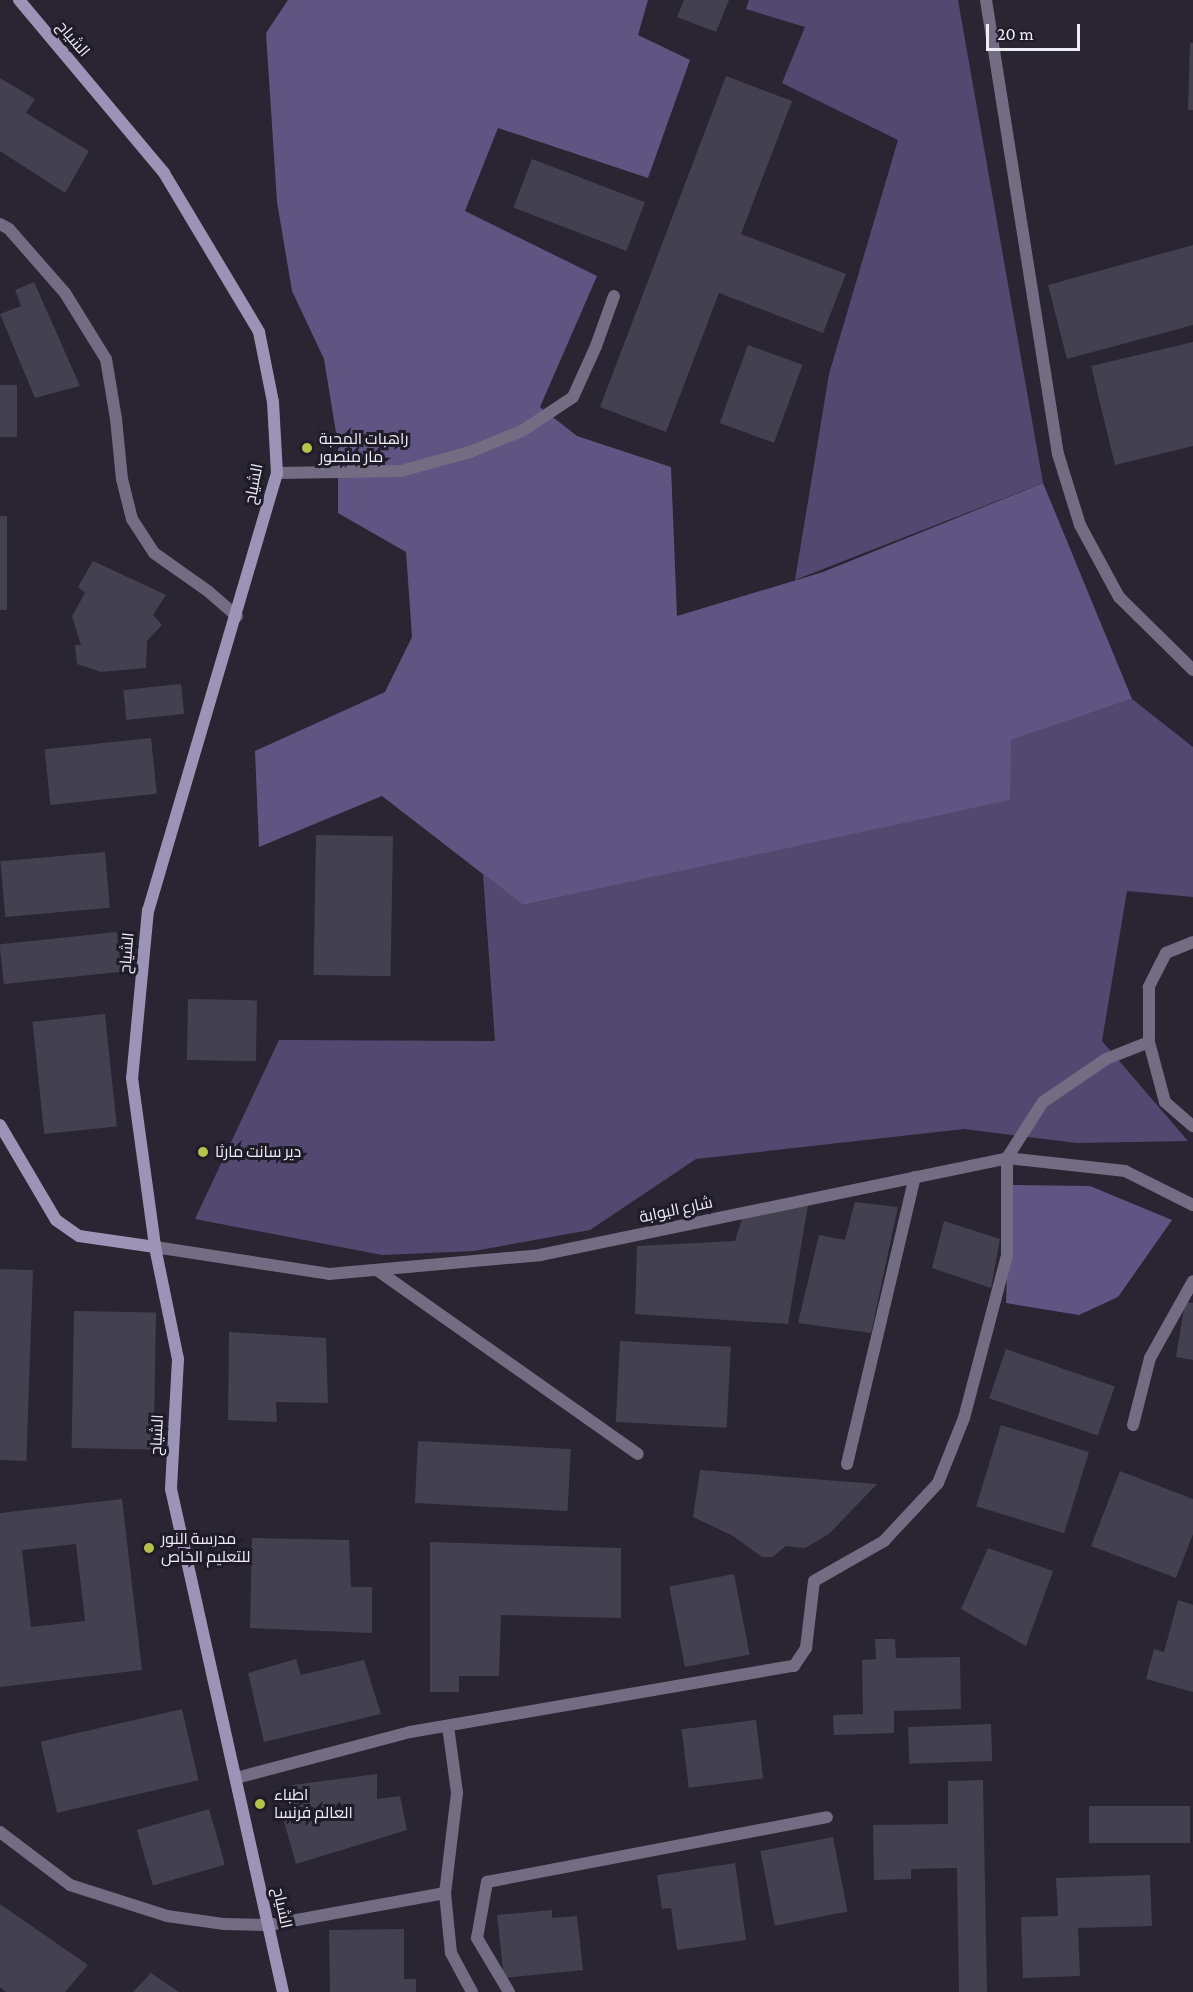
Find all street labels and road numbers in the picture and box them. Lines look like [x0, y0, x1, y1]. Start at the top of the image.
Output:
street label: الشياح [52, 17, 94, 61]
street label: الشياح [241, 462, 267, 506]
street label: الشياح [116, 932, 138, 974]
street label: شارع البوابة [638, 1193, 714, 1227]
street label: الشياح [146, 1414, 168, 1456]
street label: الشياح [268, 1886, 296, 1930]

